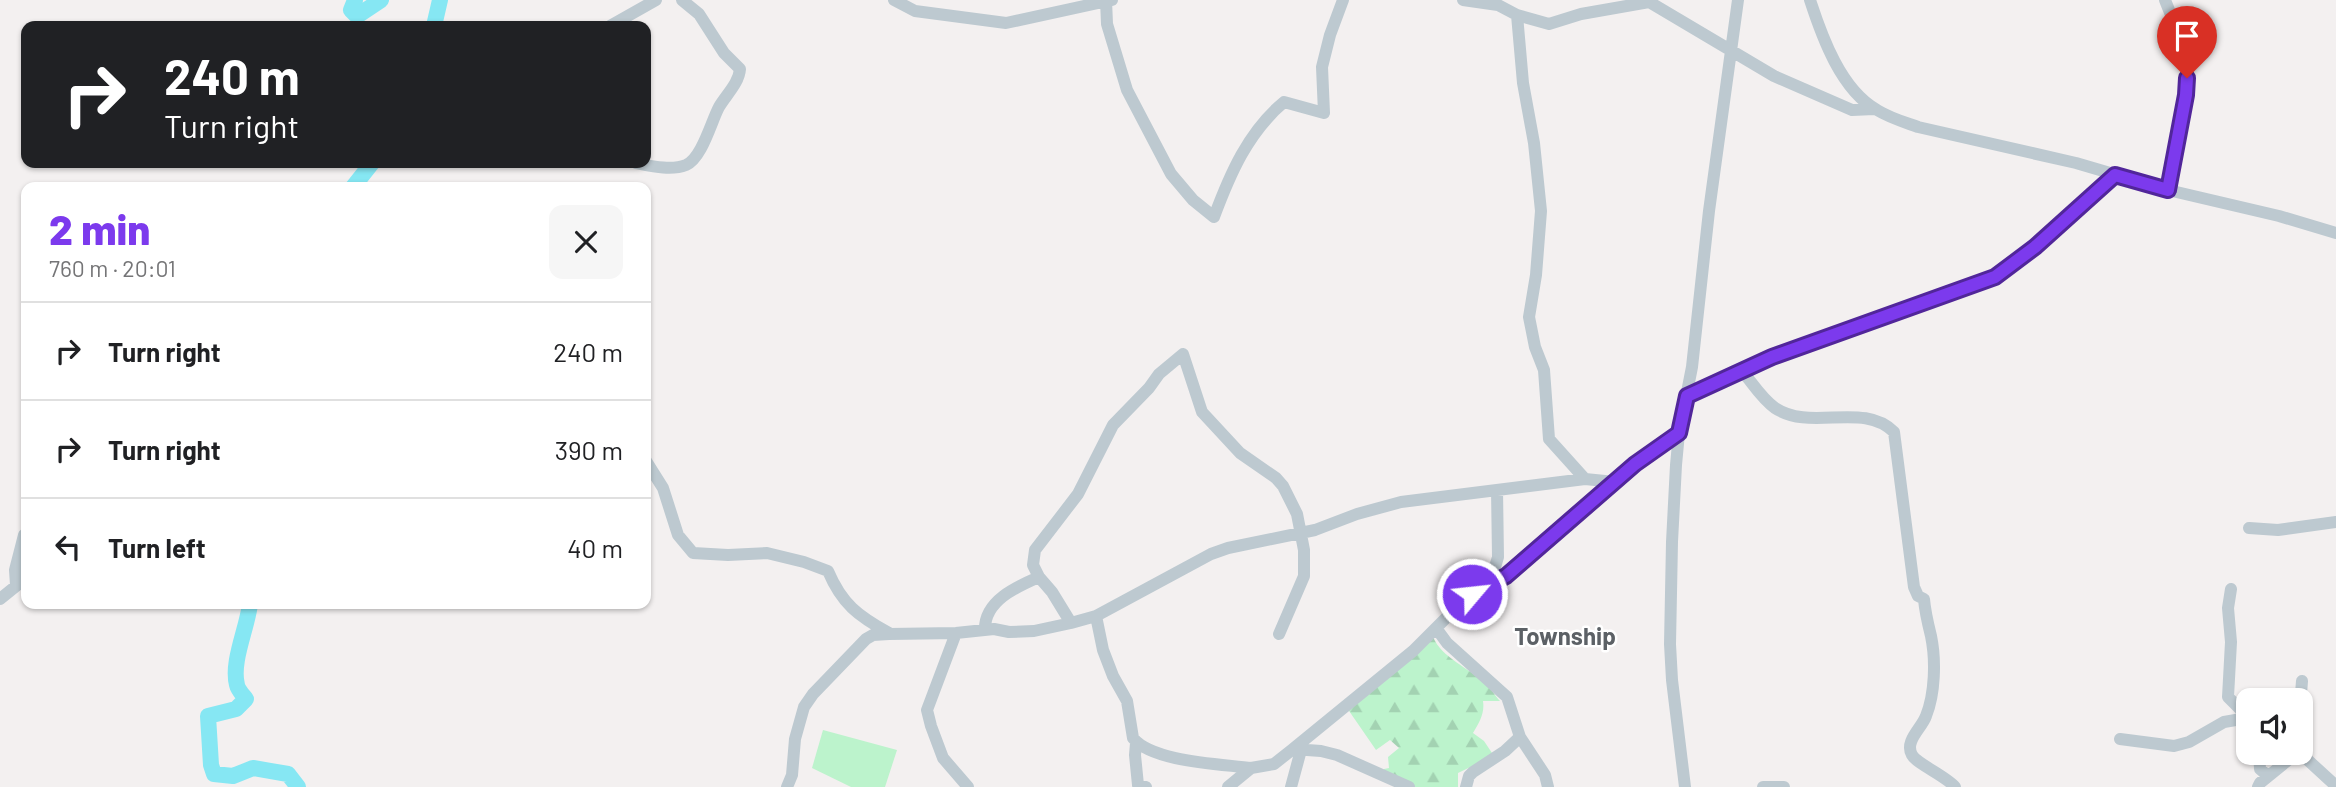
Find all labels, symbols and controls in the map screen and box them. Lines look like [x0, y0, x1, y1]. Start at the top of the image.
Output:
pin [2157, 6, 2217, 78]
icon: arrive [2168, 17, 2206, 55]
text: 240 m [164, 46, 300, 105]
icon: right [49, 49, 140, 140]
text: Turn right [164, 106, 299, 144]
text: 2 min [49, 203, 150, 253]
button: close [549, 205, 623, 279]
text: 760 m · 20:01 [49, 254, 176, 282]
icon: right [49, 332, 87, 370]
text: Turn right [108, 336, 221, 367]
text: 240 m [553, 336, 623, 367]
icon: right [49, 430, 87, 468]
text: Turn right [108, 434, 221, 465]
text: 390 m [555, 434, 623, 465]
icon: left [49, 528, 87, 566]
text: Turn left [108, 532, 206, 563]
text: 40 m [567, 532, 623, 563]
position arrow [1435, 557, 1509, 631]
district label: Township [1514, 621, 1616, 650]
map controls [2236, 688, 2313, 765]
button: sound [2236, 688, 2313, 765]

